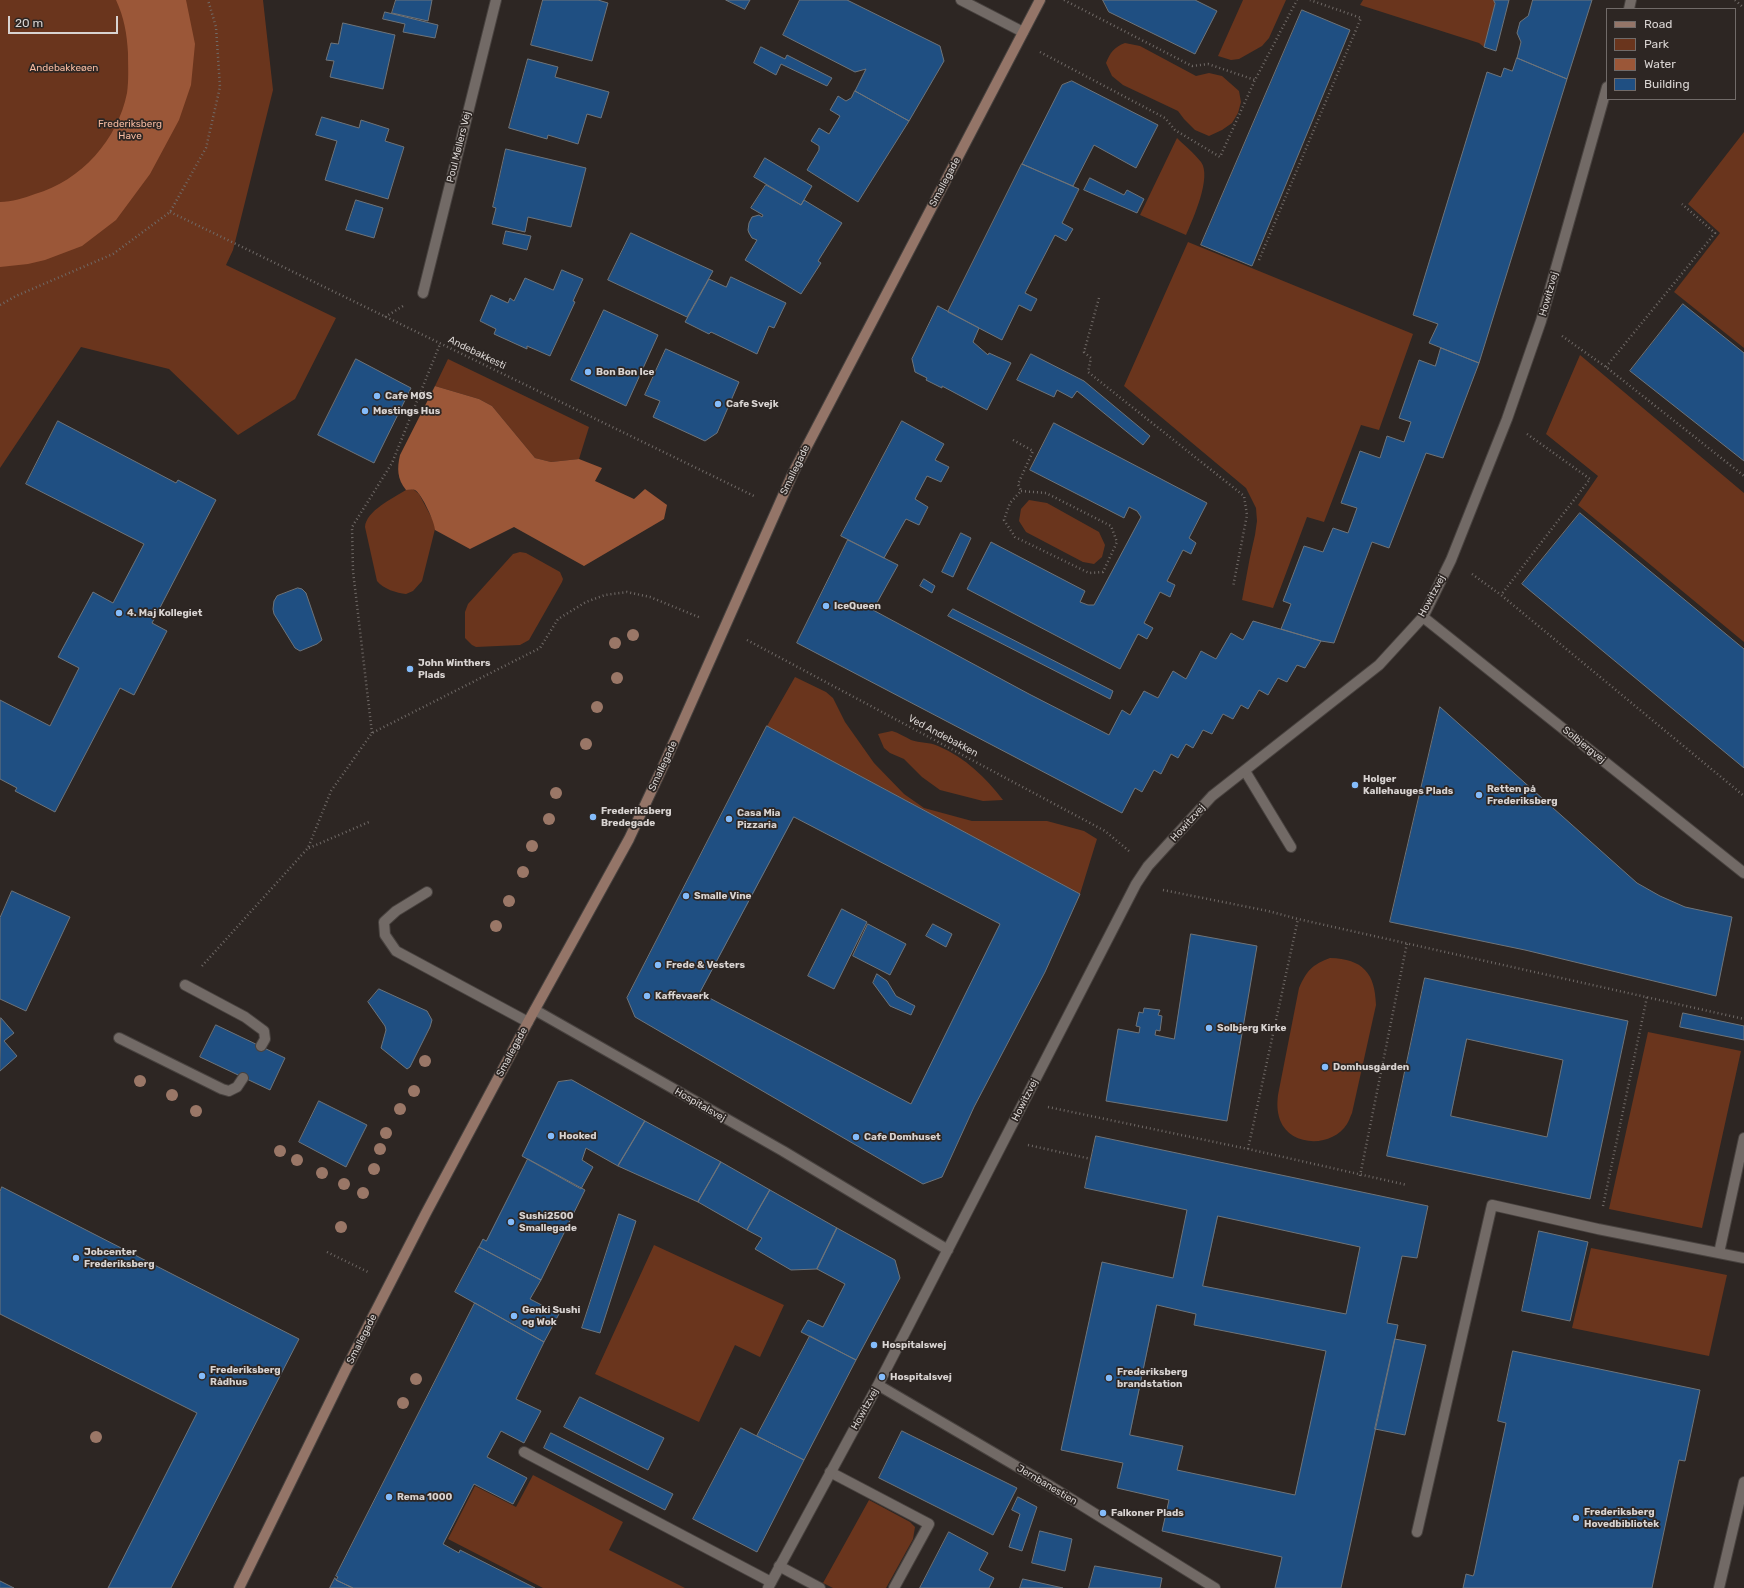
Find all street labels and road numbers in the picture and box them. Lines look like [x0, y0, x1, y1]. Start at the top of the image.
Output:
street label: Poul Møllers Vej [444, 110, 474, 184]
street label: Smallegade [927, 155, 963, 209]
street label: Howitzvej [1537, 270, 1561, 318]
street label: Andebakkesti [446, 334, 508, 372]
street label: Smallegade [778, 443, 812, 497]
street label: Howitzvej [1416, 573, 1448, 619]
street label: Ved Andebakken [906, 712, 980, 760]
street label: Solbjergvej [1560, 724, 1608, 766]
street label: Smallegade [646, 739, 680, 793]
street label: Howitzvej [1168, 802, 1208, 844]
street label: Smallegade [494, 1025, 530, 1079]
street label: Howitzvej [1009, 1077, 1041, 1123]
street label: Hospitalsvej [672, 1086, 728, 1124]
street label: Smallegade [344, 1312, 380, 1366]
street label: Howitzvej [849, 1386, 881, 1432]
street label: Jernbanestien [1015, 1462, 1079, 1508]

